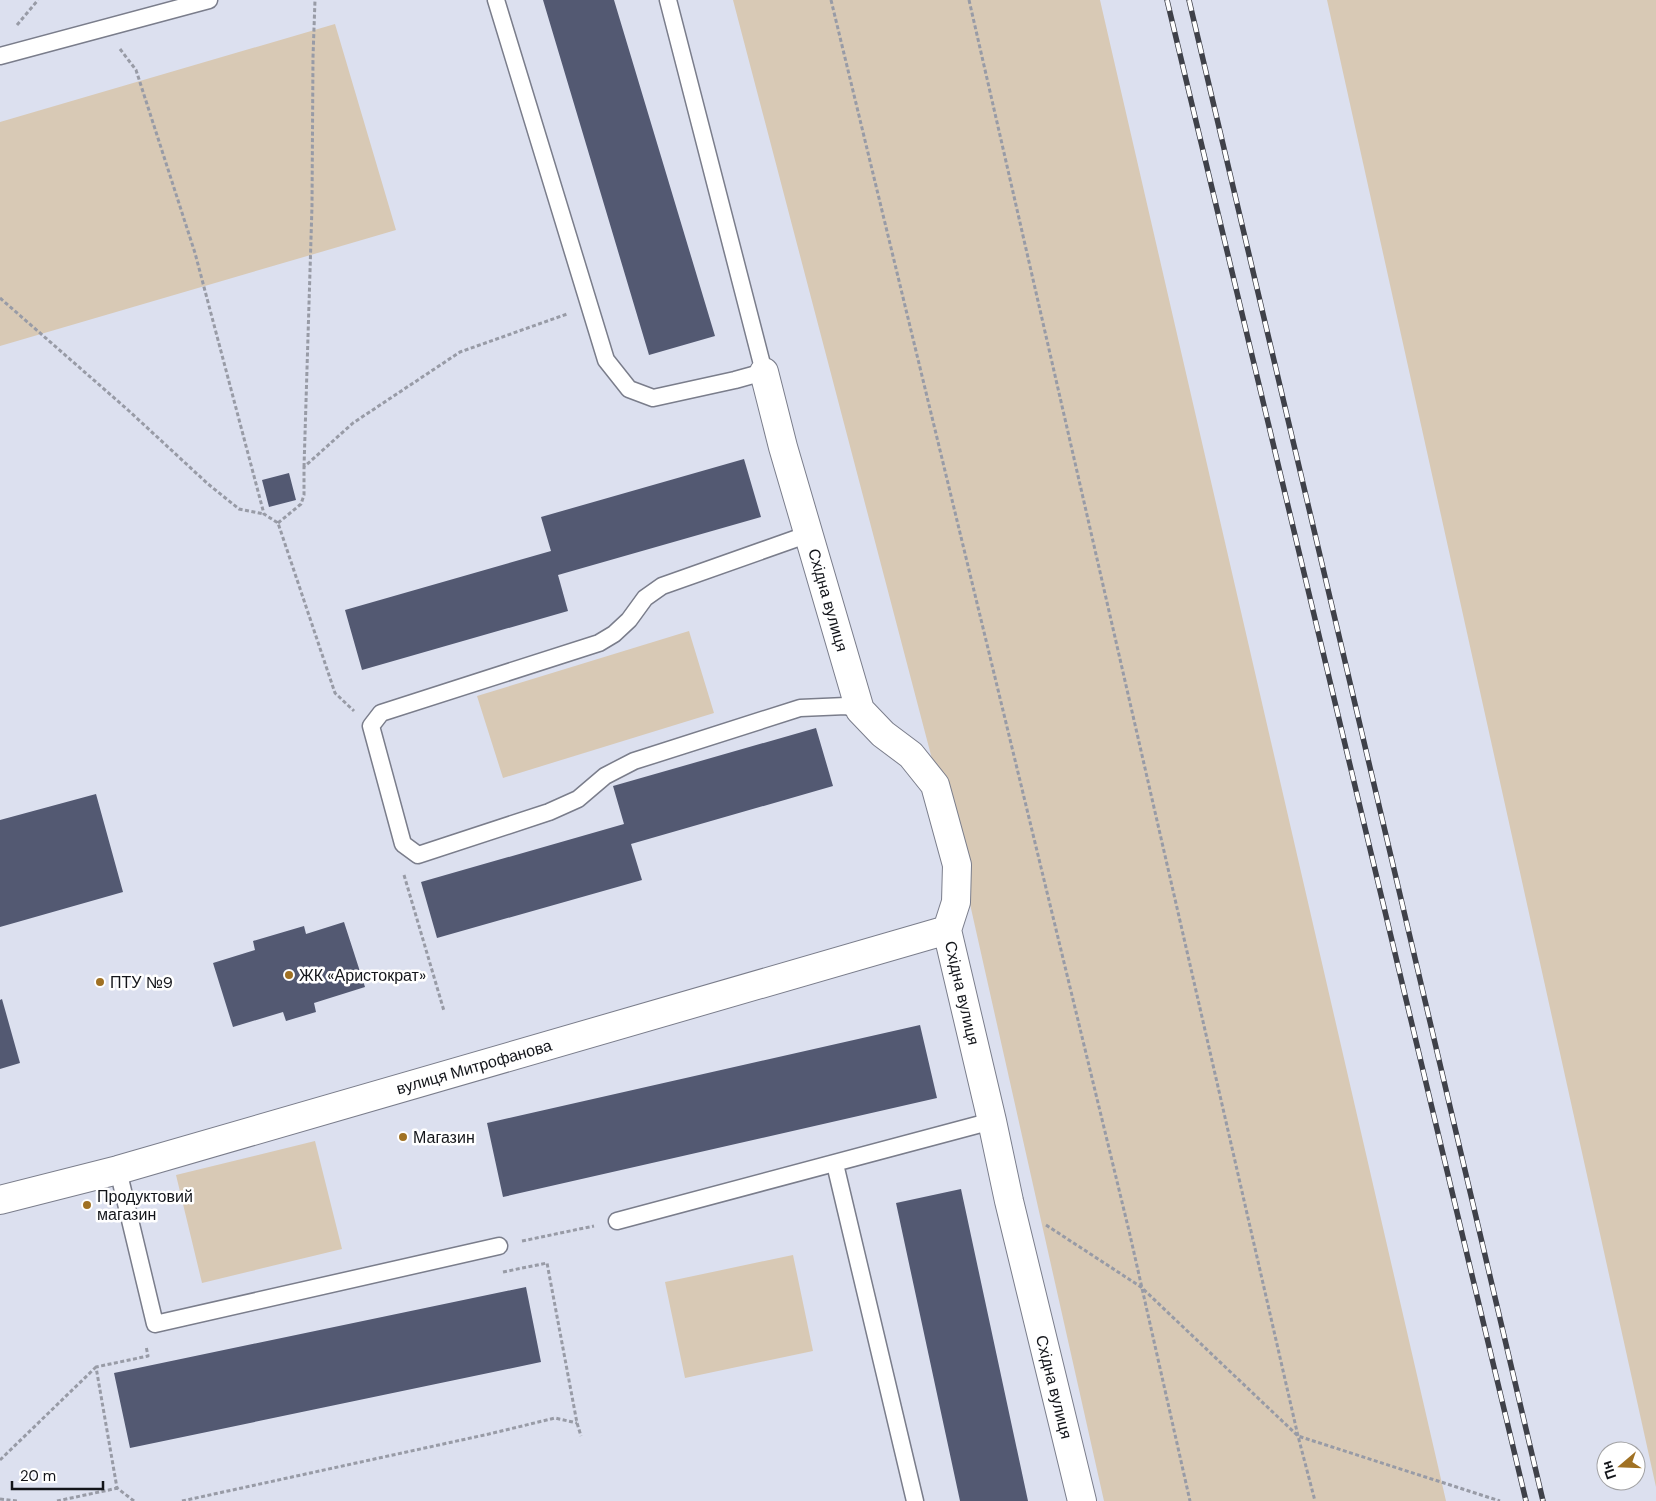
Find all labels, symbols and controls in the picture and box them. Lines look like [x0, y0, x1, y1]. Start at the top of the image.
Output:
street label: Східна вулиця [803, 546, 853, 654]
street label: Східна вулиця [940, 939, 984, 1047]
place label: ЖК «Аристократ» [299, 965, 426, 986]
marker: ЖК «Аристократ» [283, 969, 295, 981]
place label: ПТУ №9 [110, 972, 173, 993]
marker: ПТУ №9 [94, 976, 106, 988]
street label: вулиця Митрофанова [394, 1035, 554, 1099]
place label: Магазин [413, 1127, 475, 1148]
marker: Магазин [397, 1131, 409, 1143]
place label: Продуктовий магазин [97, 1186, 193, 1225]
marker: Продуктовий магазин [81, 1199, 93, 1211]
street label: Східна вулиця [1031, 1333, 1077, 1441]
north arrow [1596, 1441, 1646, 1491]
scale bar [12, 1458, 104, 1490]
text: Пн [1597, 1459, 1620, 1482]
text: 20 m [20, 1466, 56, 1486]

